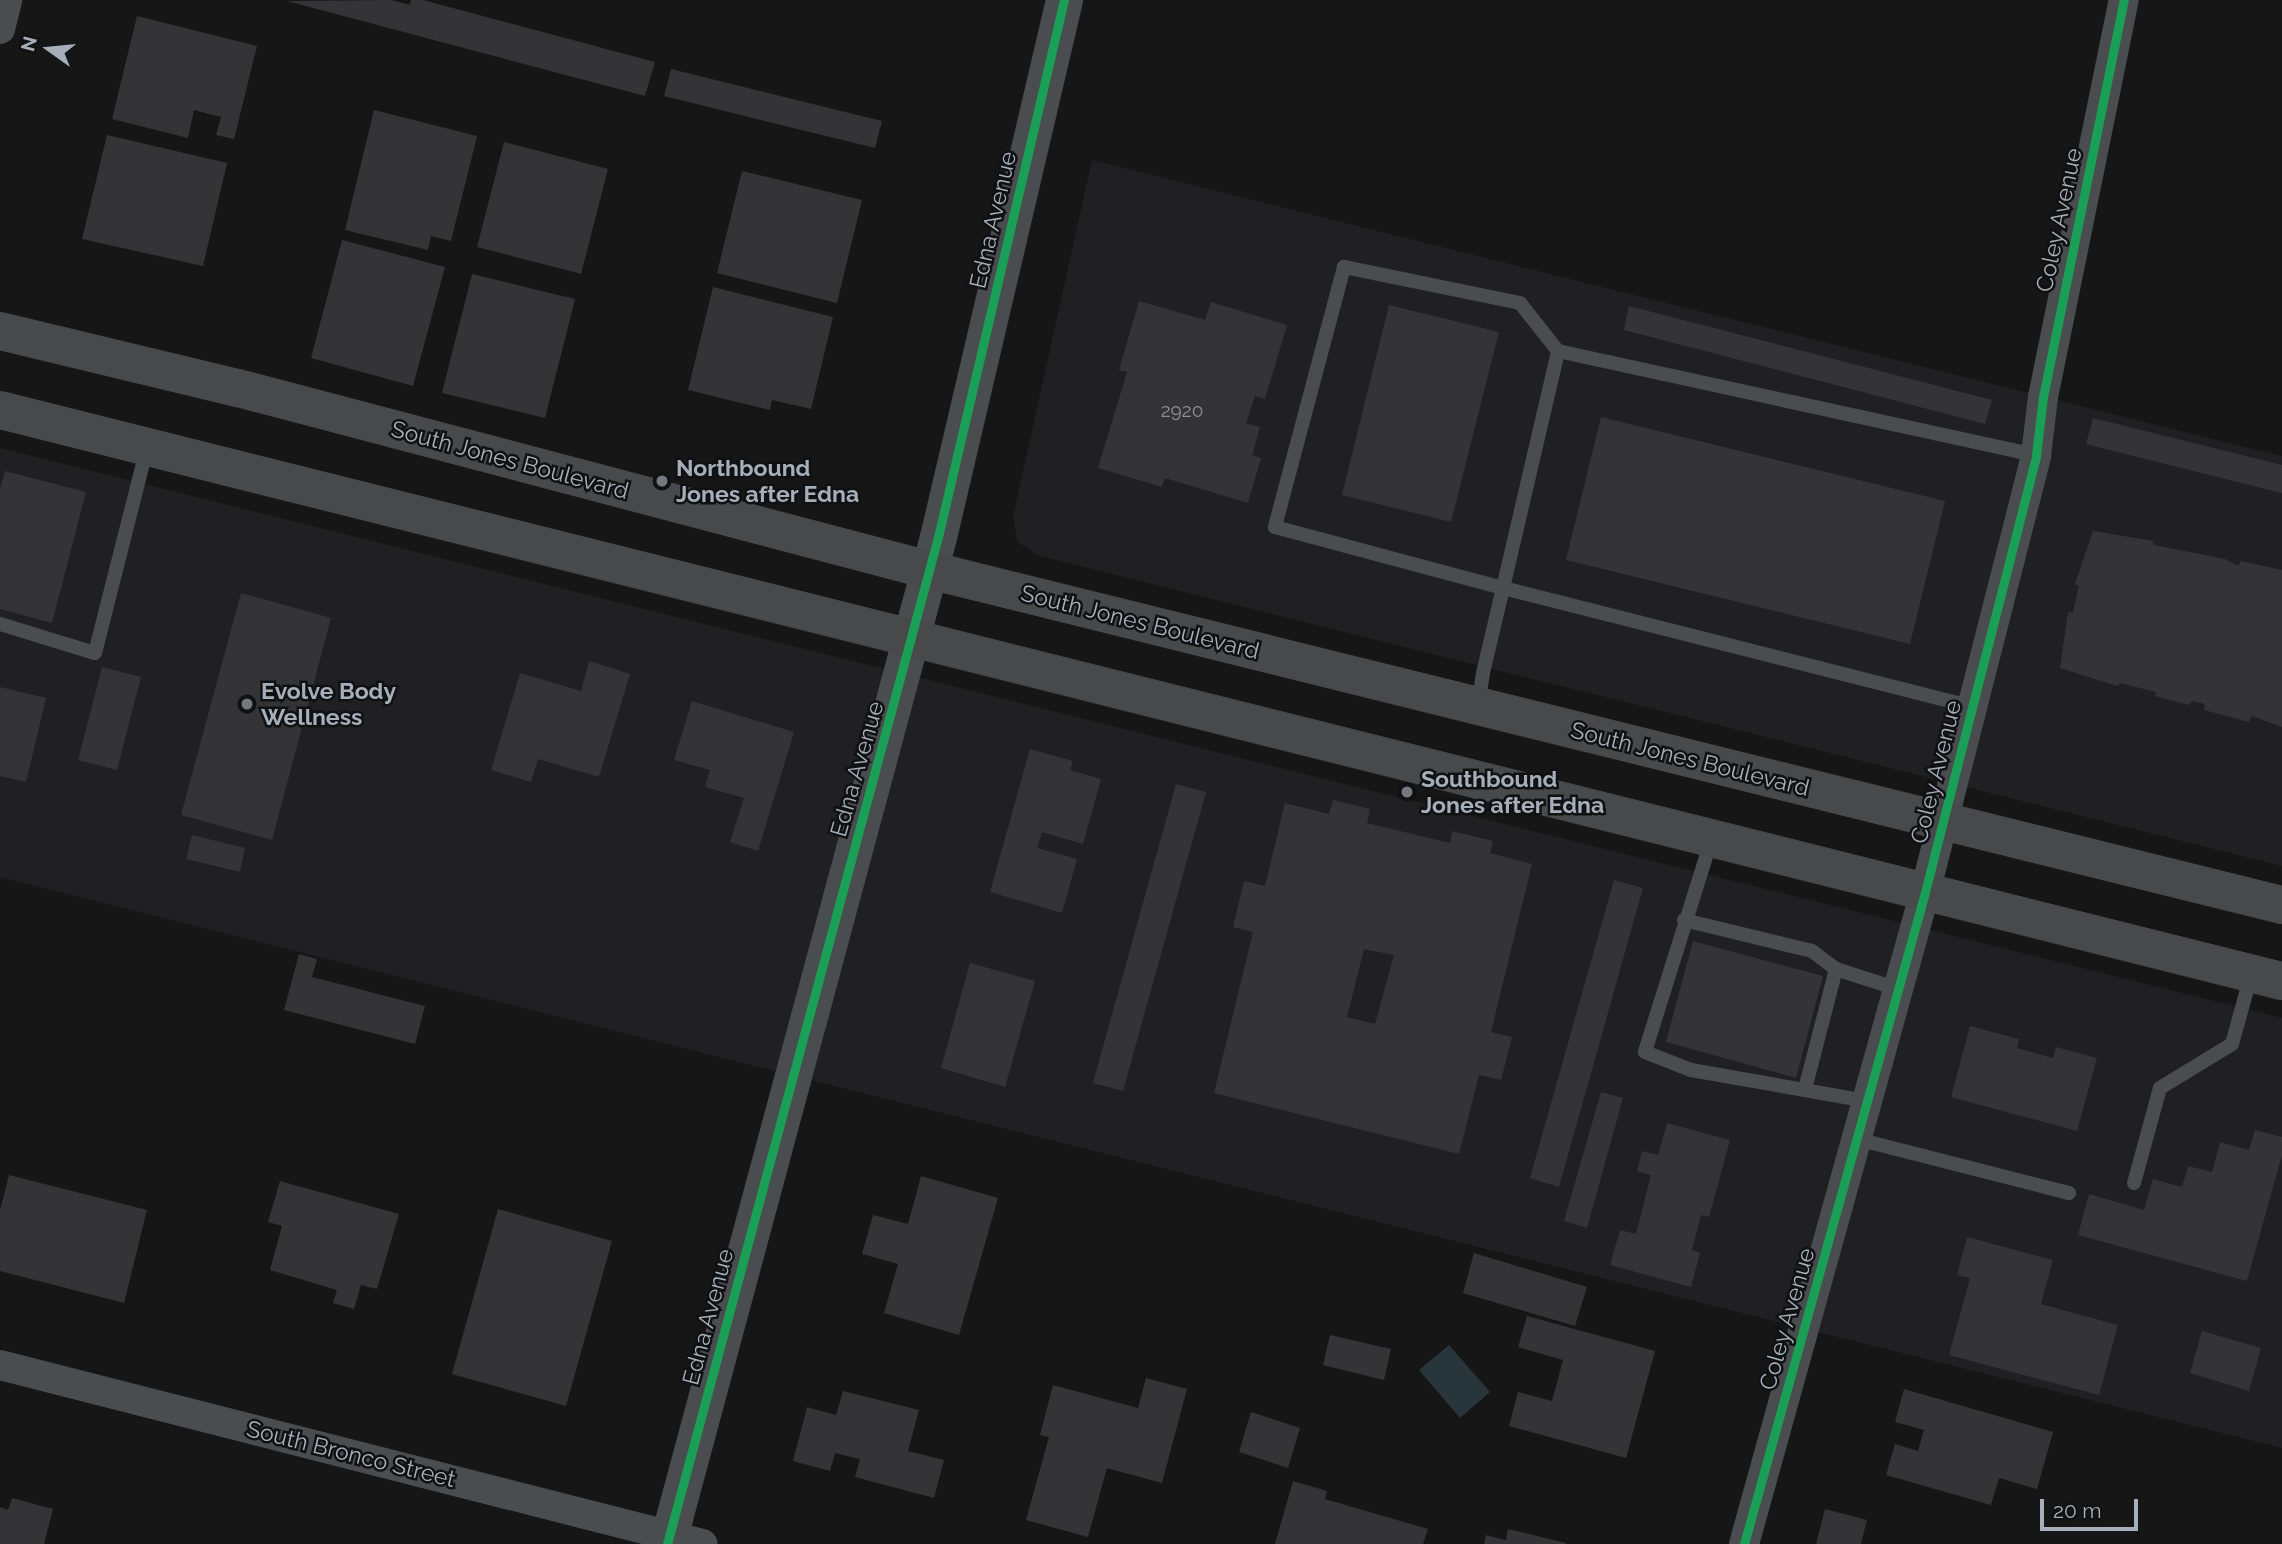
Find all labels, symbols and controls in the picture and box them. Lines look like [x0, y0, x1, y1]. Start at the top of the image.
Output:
north arrow [14, 14, 84, 84]
text: N [16, 34, 41, 53]
street label: Coley Avenue [2030, 145, 2088, 295]
street label: Edna Avenue [964, 148, 1022, 292]
house number: 2920 [1161, 400, 1203, 422]
street label: South Jones Boulevard [388, 415, 632, 505]
place label: Northbound Jones after Edna [676, 454, 860, 508]
marker: Northbound Jones after Edna [654, 473, 670, 489]
street label: South Jones Boulevard [1018, 579, 1262, 665]
place label: Evolve Body Wellness [261, 677, 396, 731]
marker: Evolve Body Wellness [239, 696, 255, 712]
street label: Coley Avenue [1905, 697, 1967, 847]
street label: Edna Avenue [824, 698, 890, 840]
street label: South Jones Boulevard [1568, 716, 1812, 802]
place label: Southbound Jones after Edna [1421, 765, 1605, 819]
marker: Southbound Jones after Edna [1399, 784, 1415, 800]
street label: Coley Avenue [1753, 1244, 1821, 1394]
street label: Edna Avenue [676, 1246, 740, 1388]
street label: South Bronco Street [244, 1415, 458, 1493]
scale bar [2044, 1484, 2142, 1528]
text: 20 m [2053, 1498, 2101, 1523]

